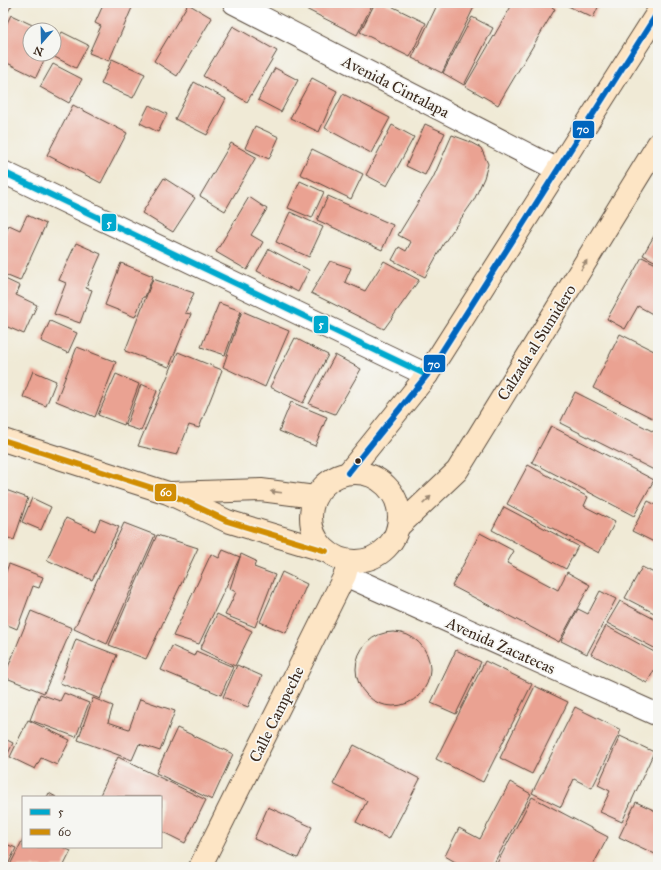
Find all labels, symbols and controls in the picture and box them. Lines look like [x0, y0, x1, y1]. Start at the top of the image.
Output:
north arrow [22, 22, 62, 62]
text: N [32, 43, 45, 59]
street label: Avenida Cintalapa [338, 51, 453, 122]
line badge: 70 [572, 120, 595, 139]
text: 70 [577, 123, 590, 136]
line badge: 5 [101, 213, 117, 232]
text: 5 [106, 217, 112, 230]
one-way arrow [580, 259, 587, 271]
street label: Calzada al Sumidero [493, 281, 580, 404]
line badge: 5 [313, 315, 329, 334]
text: 5 [318, 318, 324, 331]
line badge: 70 [423, 354, 446, 373]
text: 70 [428, 358, 441, 371]
unlabelled marker [353, 456, 363, 466]
line badge: 60 [154, 483, 177, 502]
text: 60 [160, 486, 173, 499]
one-way arrow [270, 489, 282, 495]
one-way arrow [422, 495, 432, 505]
street label: Avenida Zacatecas [442, 612, 558, 678]
street label: Calle Campeche [245, 663, 308, 765]
legend [22, 796, 162, 848]
text: 5 [58, 805, 64, 819]
text: 60 [58, 825, 71, 839]

